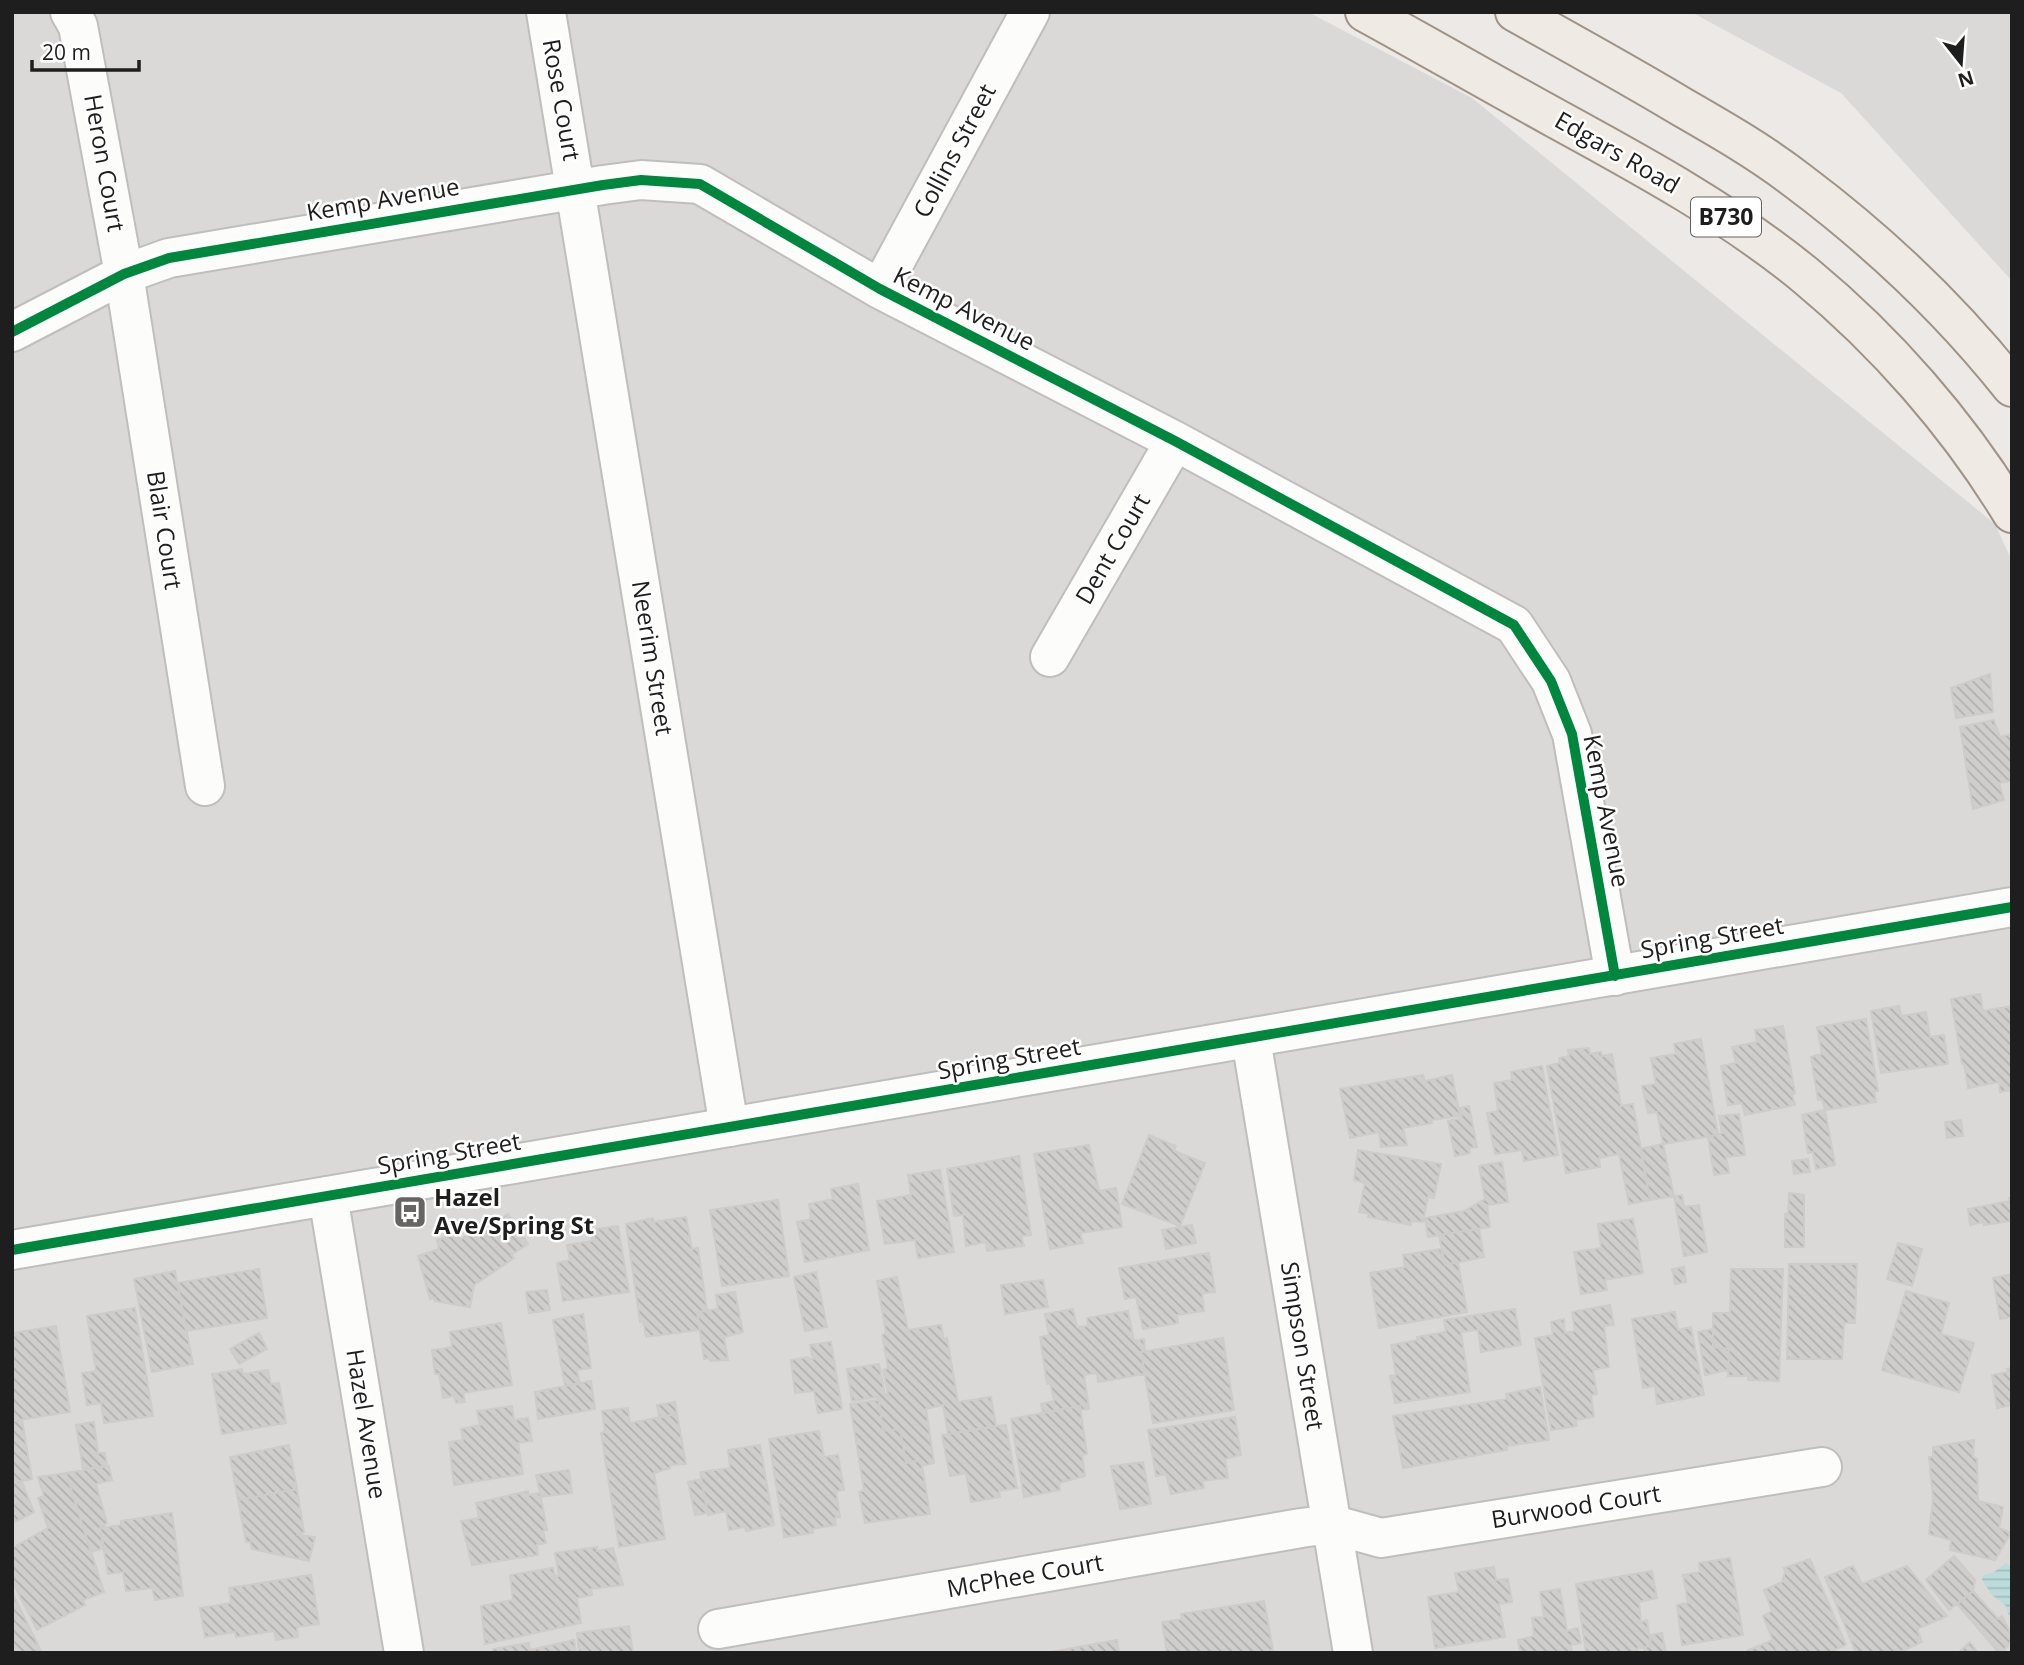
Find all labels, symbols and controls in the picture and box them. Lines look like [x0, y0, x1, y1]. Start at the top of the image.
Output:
scale bar [32, 28, 138, 72]
north arrow [1926, 28, 1996, 98]
street label: Rose Court [536, 36, 589, 163]
text: 20 m [42, 38, 91, 66]
text: N [1955, 65, 1977, 94]
street label: Collins Street [905, 78, 1003, 223]
street label: Heron Court [77, 91, 134, 234]
street label: Edgars Road [1549, 103, 1686, 201]
street label: Kemp Avenue [304, 169, 462, 228]
road number: B730 [1691, 198, 1761, 236]
street label: Kemp Avenue [888, 258, 1041, 358]
street label: Blair Court [140, 468, 191, 591]
street label: Dent Court [1067, 487, 1157, 610]
street label: Neerim Street [625, 578, 682, 738]
street label: Kemp Avenue [1576, 732, 1638, 890]
street label: Spring Street [1638, 908, 1786, 965]
street label: Spring Street [935, 1029, 1083, 1086]
street label: Spring Street [375, 1124, 523, 1181]
place label: Hazel Ave/Spring St [434, 1180, 594, 1241]
bus stop icon: Hazel Ave/Spring St [391, 1193, 429, 1231]
street label: Simpson Street [1274, 1259, 1333, 1432]
street label: Hazel Avenue [339, 1346, 396, 1501]
street label: Burwood Court [1489, 1476, 1663, 1535]
street label: McPhee Court [944, 1545, 1105, 1604]

